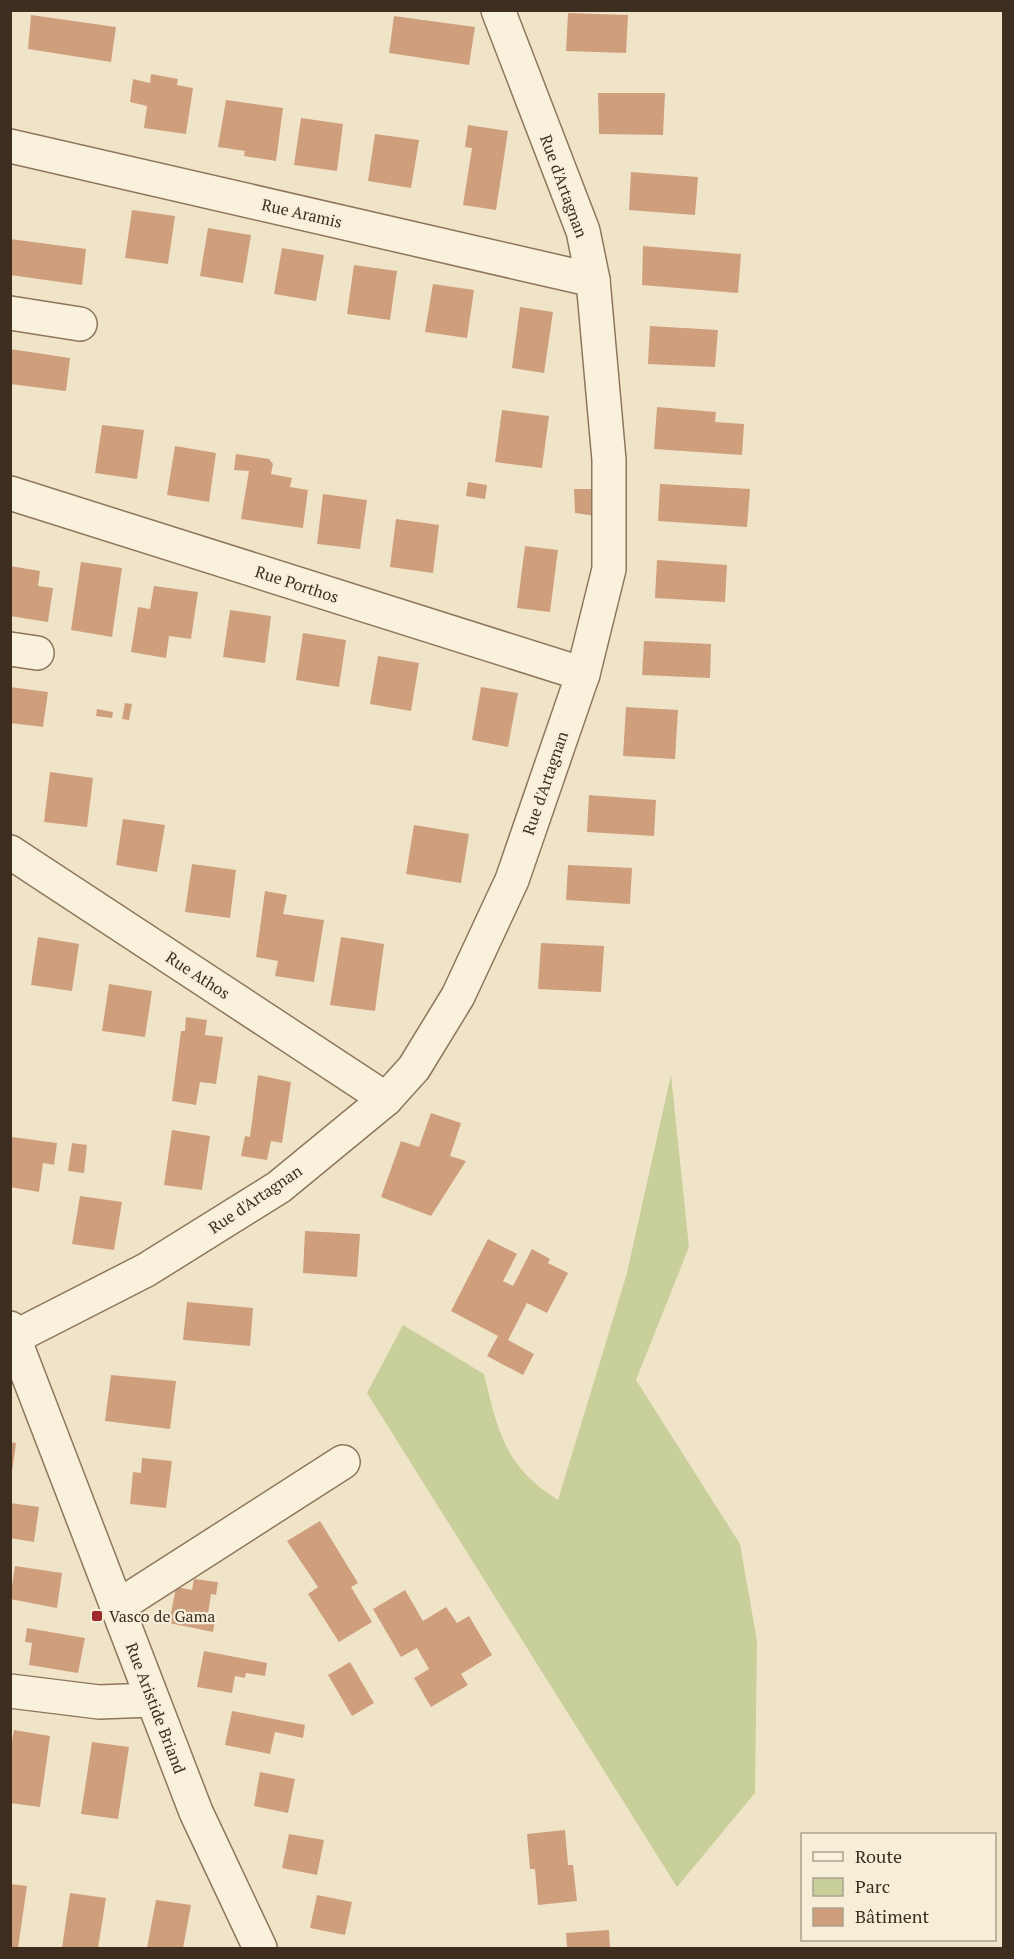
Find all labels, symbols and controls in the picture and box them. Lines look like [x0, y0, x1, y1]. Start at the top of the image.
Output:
street label: Rue d'Artagnan [535, 131, 593, 241]
street label: Rue Aramis [260, 193, 344, 233]
street label: Rue Porthos [252, 560, 342, 608]
street label: Rue d'Artagnan [517, 728, 573, 838]
street label: Rue Athos [162, 946, 234, 1004]
street label: Rue d'Artagnan [204, 1159, 306, 1238]
place label: Vasco de Gama [109, 1605, 215, 1627]
marker: Vasco de Gama [90, 1609, 104, 1623]
street label: Rue Aristide Briand [121, 1639, 191, 1777]
legend [801, 1833, 996, 1941]
text: Route [855, 1844, 902, 1868]
text: Parc [855, 1874, 890, 1898]
text: Bâtiment [855, 1904, 930, 1928]

